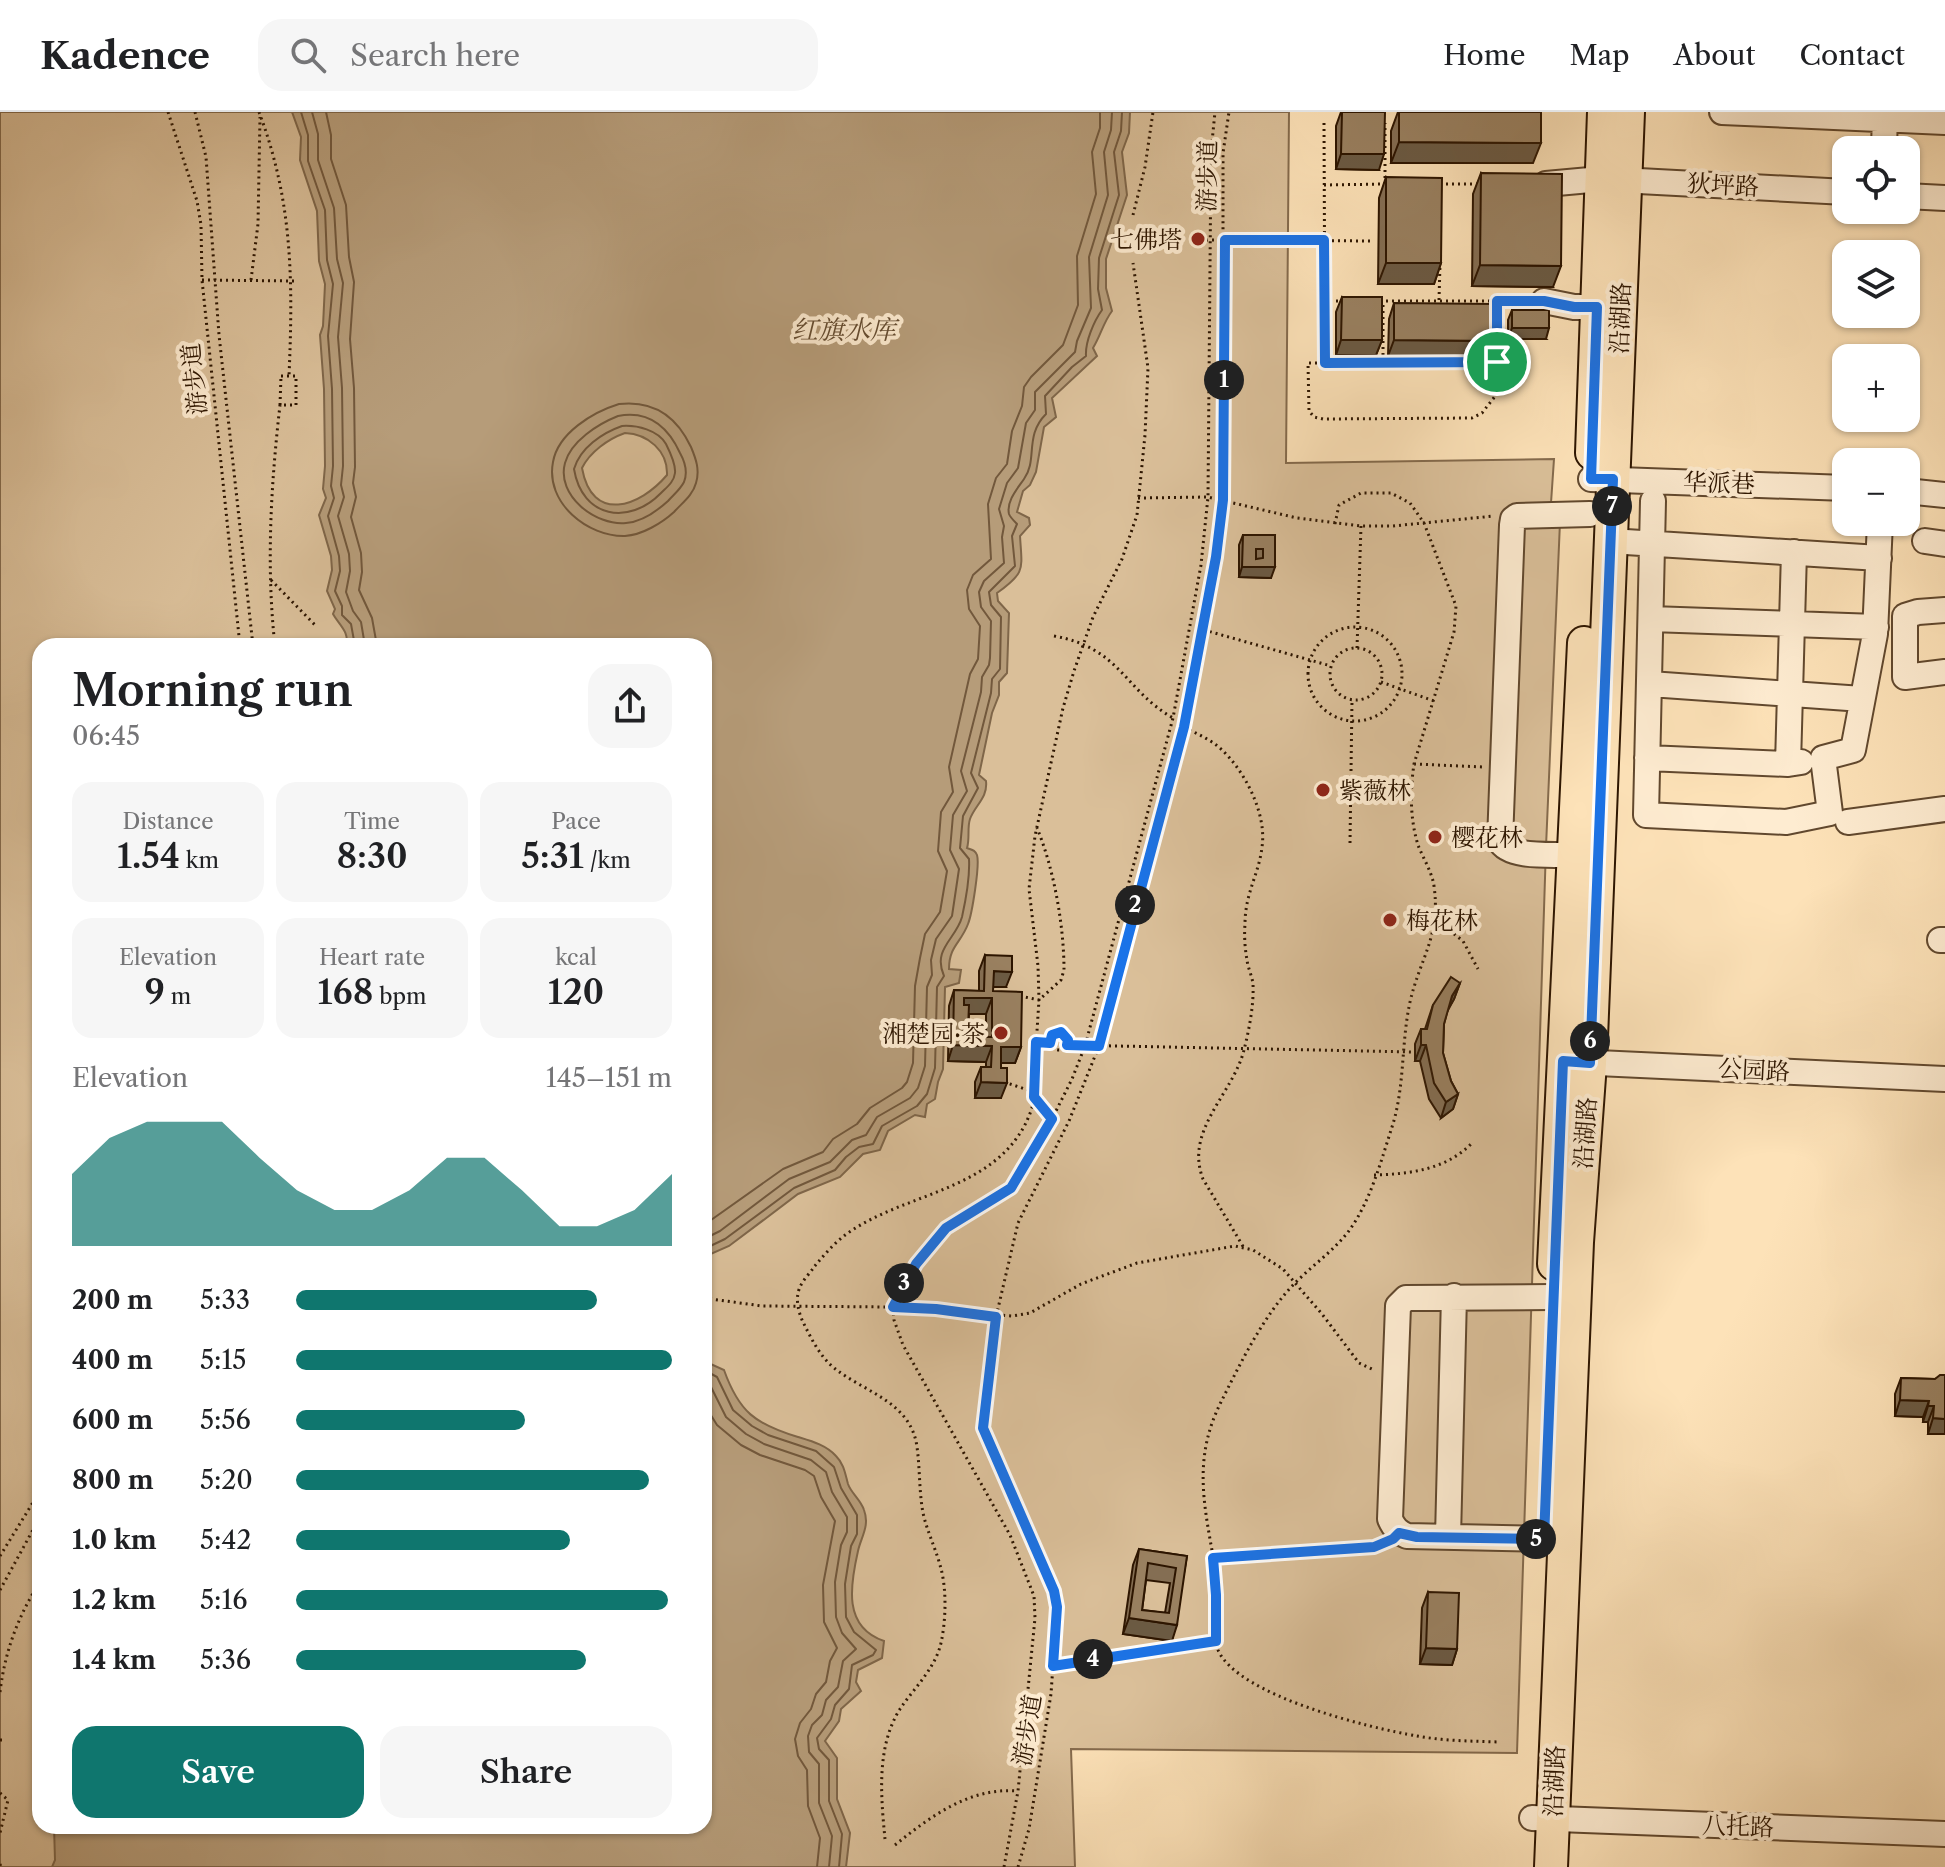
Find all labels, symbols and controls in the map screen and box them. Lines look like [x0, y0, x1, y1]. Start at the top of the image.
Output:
search box [258, 19, 818, 91]
text: Kadence [40, 32, 210, 79]
icon: search [286, 33, 330, 77]
text: Search here [350, 37, 520, 74]
text: Home [1443, 38, 1525, 72]
text: Map [1569, 38, 1629, 72]
text: About [1673, 38, 1755, 72]
text: Contact [1799, 38, 1905, 72]
map controls [1832, 136, 1920, 536]
button: locate [1832, 136, 1920, 224]
street label: 游步道 [1192, 140, 1222, 212]
street label: 狄坪路 [1686, 169, 1760, 201]
place label: 七佛塔 [1110, 225, 1182, 254]
marker: 七佛塔 [1189, 230, 1207, 248]
button: layers [1832, 240, 1920, 328]
street label: 沿湖路 [1604, 282, 1636, 354]
water label: 红旗水库 [792, 314, 900, 346]
pin [1463, 328, 1531, 396]
icon: arrive [1475, 340, 1519, 384]
street label: 游步道 [176, 342, 212, 416]
button: + [1832, 344, 1920, 432]
pin: 1 [1204, 360, 1244, 400]
text: 1 [1219, 366, 1229, 393]
button: − [1832, 448, 1920, 536]
street label: 华派巷 [1683, 467, 1755, 499]
pin: 7 [1592, 486, 1632, 526]
text: 7 [1606, 492, 1618, 519]
text: Morning run [72, 663, 353, 717]
button: share [588, 664, 672, 748]
text: 06:45 [72, 720, 140, 752]
place label: 紫薇林 [1339, 776, 1411, 805]
marker: 紫薇林 [1314, 781, 1332, 799]
text: Distance [122, 808, 214, 835]
text: Time [344, 808, 400, 835]
text: Pace [551, 808, 601, 835]
place label: 樱花林 [1451, 823, 1523, 852]
marker: 樱花林 [1426, 828, 1444, 846]
text: 1.54 [117, 835, 180, 877]
text: 8:30 [336, 835, 408, 877]
text: 5:31 [521, 835, 584, 877]
text: km [180, 847, 219, 874]
text: /km [584, 847, 631, 874]
pin: 2 [1115, 885, 1155, 925]
text: 2 [1129, 891, 1142, 918]
place label: 梅花林 [1406, 906, 1478, 935]
marker: 梅花林 [1381, 911, 1399, 929]
text: Elevation [119, 944, 217, 971]
text: Heart rate [319, 944, 425, 971]
text: kcal [555, 944, 597, 971]
text: 9 [145, 971, 165, 1013]
text: 168 [318, 971, 373, 1013]
text: 120 [548, 971, 604, 1013]
text: m [165, 983, 191, 1010]
text: bpm [373, 983, 427, 1010]
place label: 湘楚园·茶 [882, 1019, 985, 1048]
pin: 6 [1570, 1021, 1610, 1061]
marker: 湘楚园·茶 [992, 1024, 1010, 1042]
text: 6 [1583, 1027, 1597, 1054]
street label: 公园路 [1717, 1054, 1791, 1086]
text: Elevation [72, 1062, 188, 1094]
text: 145–151 m [546, 1062, 672, 1094]
street label: 沿湖路 [1568, 1096, 1602, 1170]
pin: 3 [884, 1263, 924, 1303]
text: 3 [898, 1269, 910, 1296]
text: 200 m [72, 1284, 153, 1316]
text: 5:33 [200, 1284, 250, 1316]
text: 400 m [72, 1344, 153, 1376]
text: 5:15 [200, 1344, 246, 1376]
text: 600 m [72, 1404, 153, 1436]
text: 5:56 [200, 1404, 251, 1436]
text: 800 m [72, 1464, 154, 1496]
text: 5:20 [200, 1464, 253, 1496]
pin: 5 [1516, 1519, 1556, 1559]
text: 1.0 km [72, 1524, 157, 1556]
text: 5:42 [200, 1524, 251, 1556]
text: 5 [1530, 1525, 1542, 1552]
text: 1.2 km [72, 1584, 156, 1616]
text: 5:16 [200, 1584, 248, 1616]
pin: 4 [1073, 1639, 1113, 1679]
text: 1.4 km [72, 1644, 156, 1676]
text: 5:36 [200, 1644, 251, 1676]
text: 4 [1086, 1645, 1100, 1672]
street label: 游步道 [1007, 1692, 1047, 1768]
button: Save [72, 1726, 364, 1818]
button: Share [380, 1726, 672, 1818]
street label: 沿湖路 [1538, 1745, 1570, 1817]
street label: 八托路 [1702, 1810, 1774, 1842]

